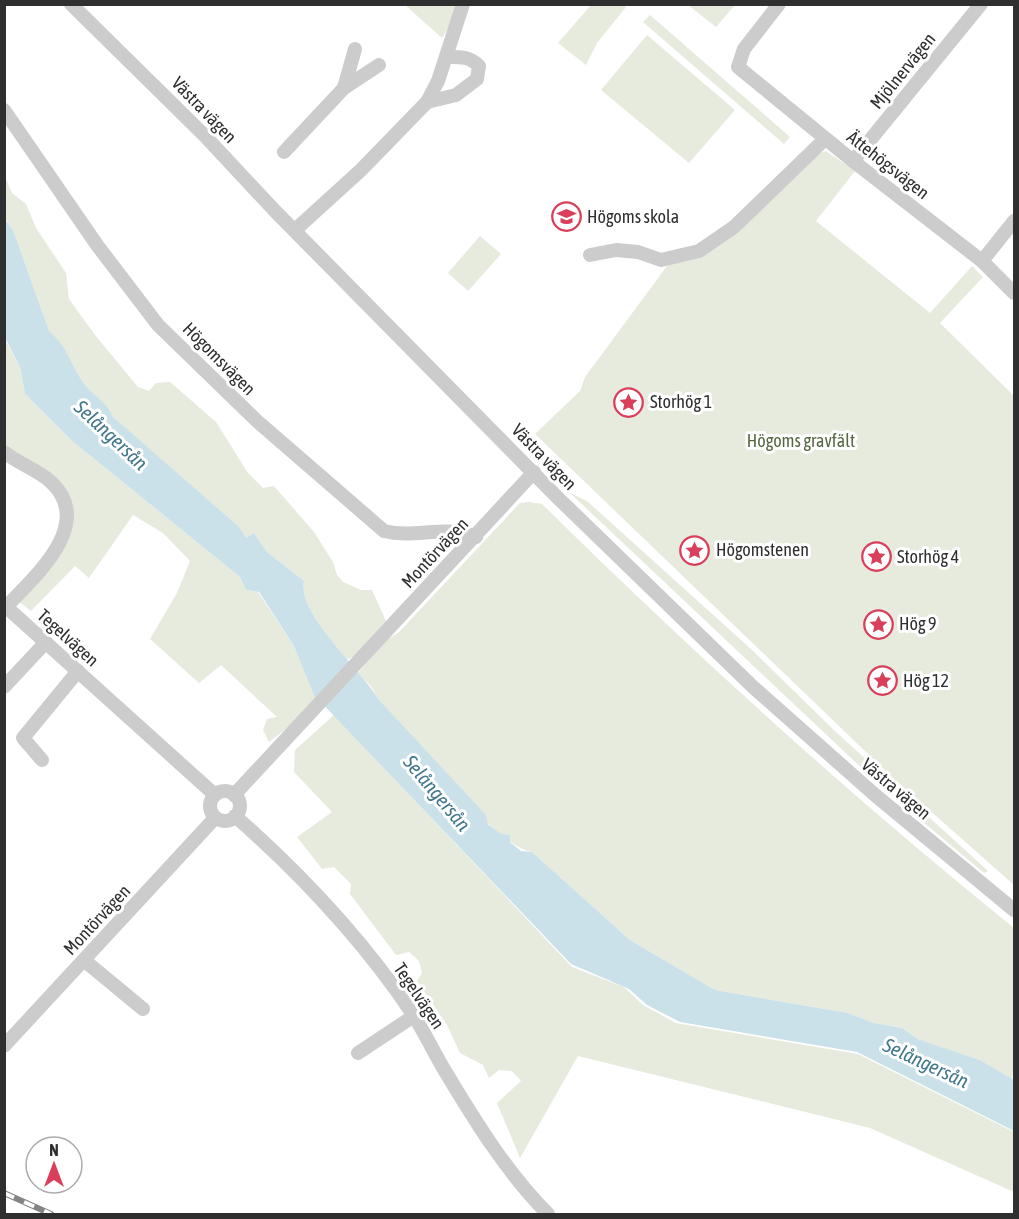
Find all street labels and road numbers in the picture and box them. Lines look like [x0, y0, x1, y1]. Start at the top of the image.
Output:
street label: Mjölnervägen [866, 29, 940, 113]
street label: Västra vägen [168, 72, 241, 147]
street label: Ättehögsvägen [843, 126, 934, 203]
street label: Högomsvägen [179, 318, 260, 399]
street label: Västra vägen [508, 419, 581, 494]
street label: Montörvägen [397, 513, 472, 592]
street label: Tegelvägen [33, 605, 103, 671]
street label: Västra vägen [857, 754, 935, 824]
street label: Montörvägen [59, 880, 134, 959]
street label: Tegelvägen [390, 959, 449, 1033]

